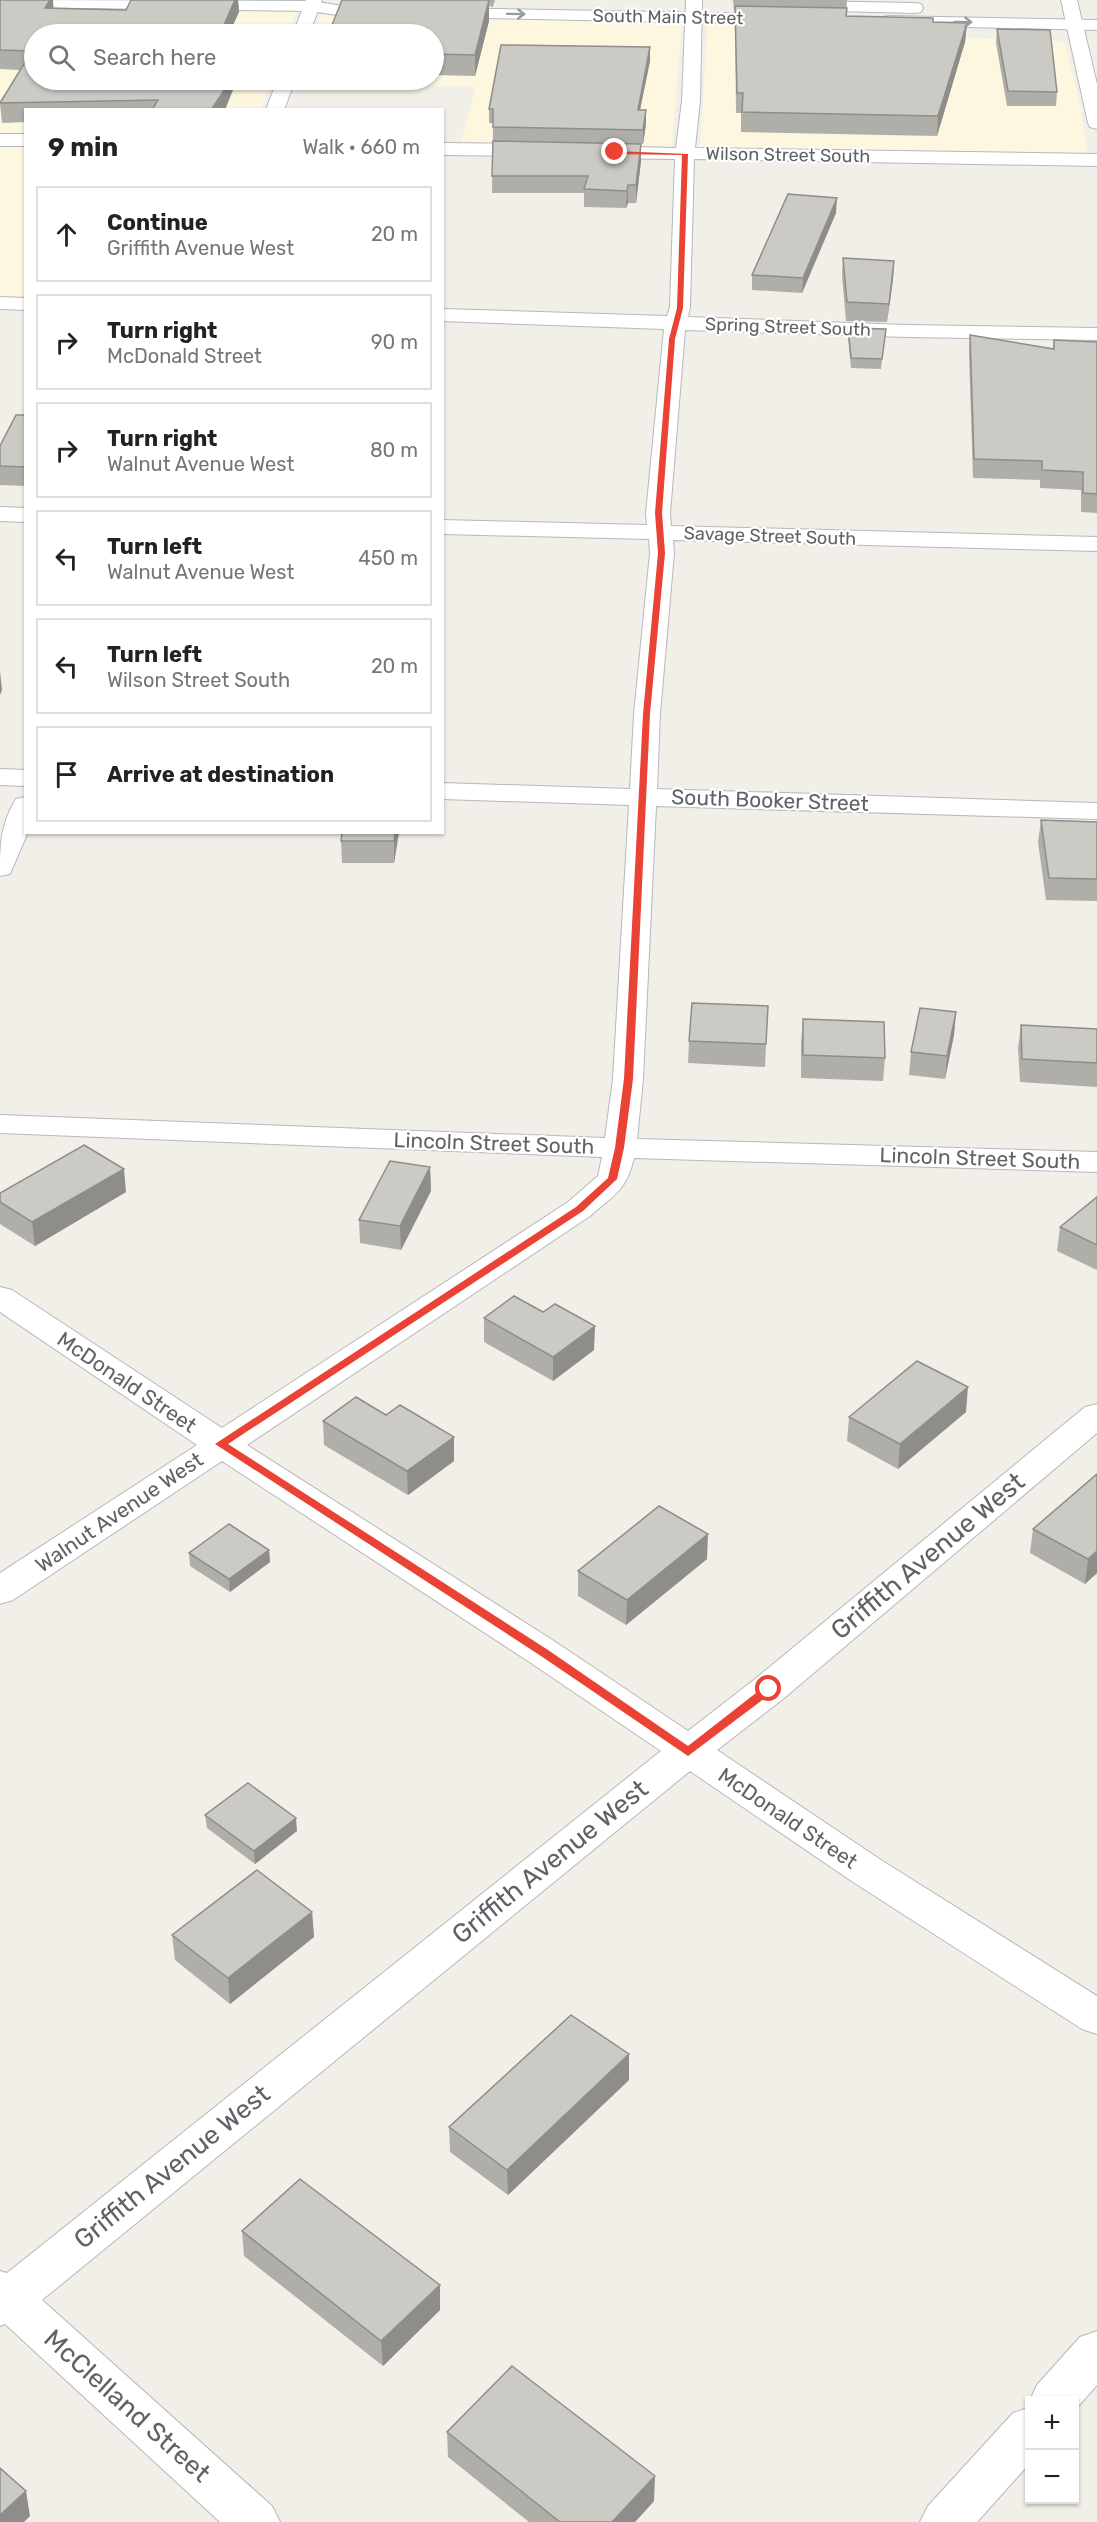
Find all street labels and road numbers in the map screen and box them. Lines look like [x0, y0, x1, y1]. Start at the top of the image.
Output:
street label: South Main Street [592, 5, 744, 29]
street label: Wilson Street South [705, 143, 871, 167]
street label: Spring Street South [705, 313, 871, 341]
street label: Savage Street South [683, 522, 857, 550]
street label: South Booker Street [671, 784, 869, 816]
street label: Lincoln Street South [393, 1127, 595, 1159]
street label: Lincoln Street South [879, 1142, 1081, 1174]
street label: McDonald Street [53, 1326, 201, 1438]
street label: Walnut Avenue West [31, 1447, 207, 1577]
street label: Griffith Avenue West [825, 1466, 1031, 1646]
street label: McDonald Street [714, 1762, 862, 1874]
street label: Griffith Avenue West [446, 1773, 654, 1951]
street label: Griffith Avenue West [68, 2078, 276, 2256]
street label: McClelland Street [38, 2323, 216, 2489]

